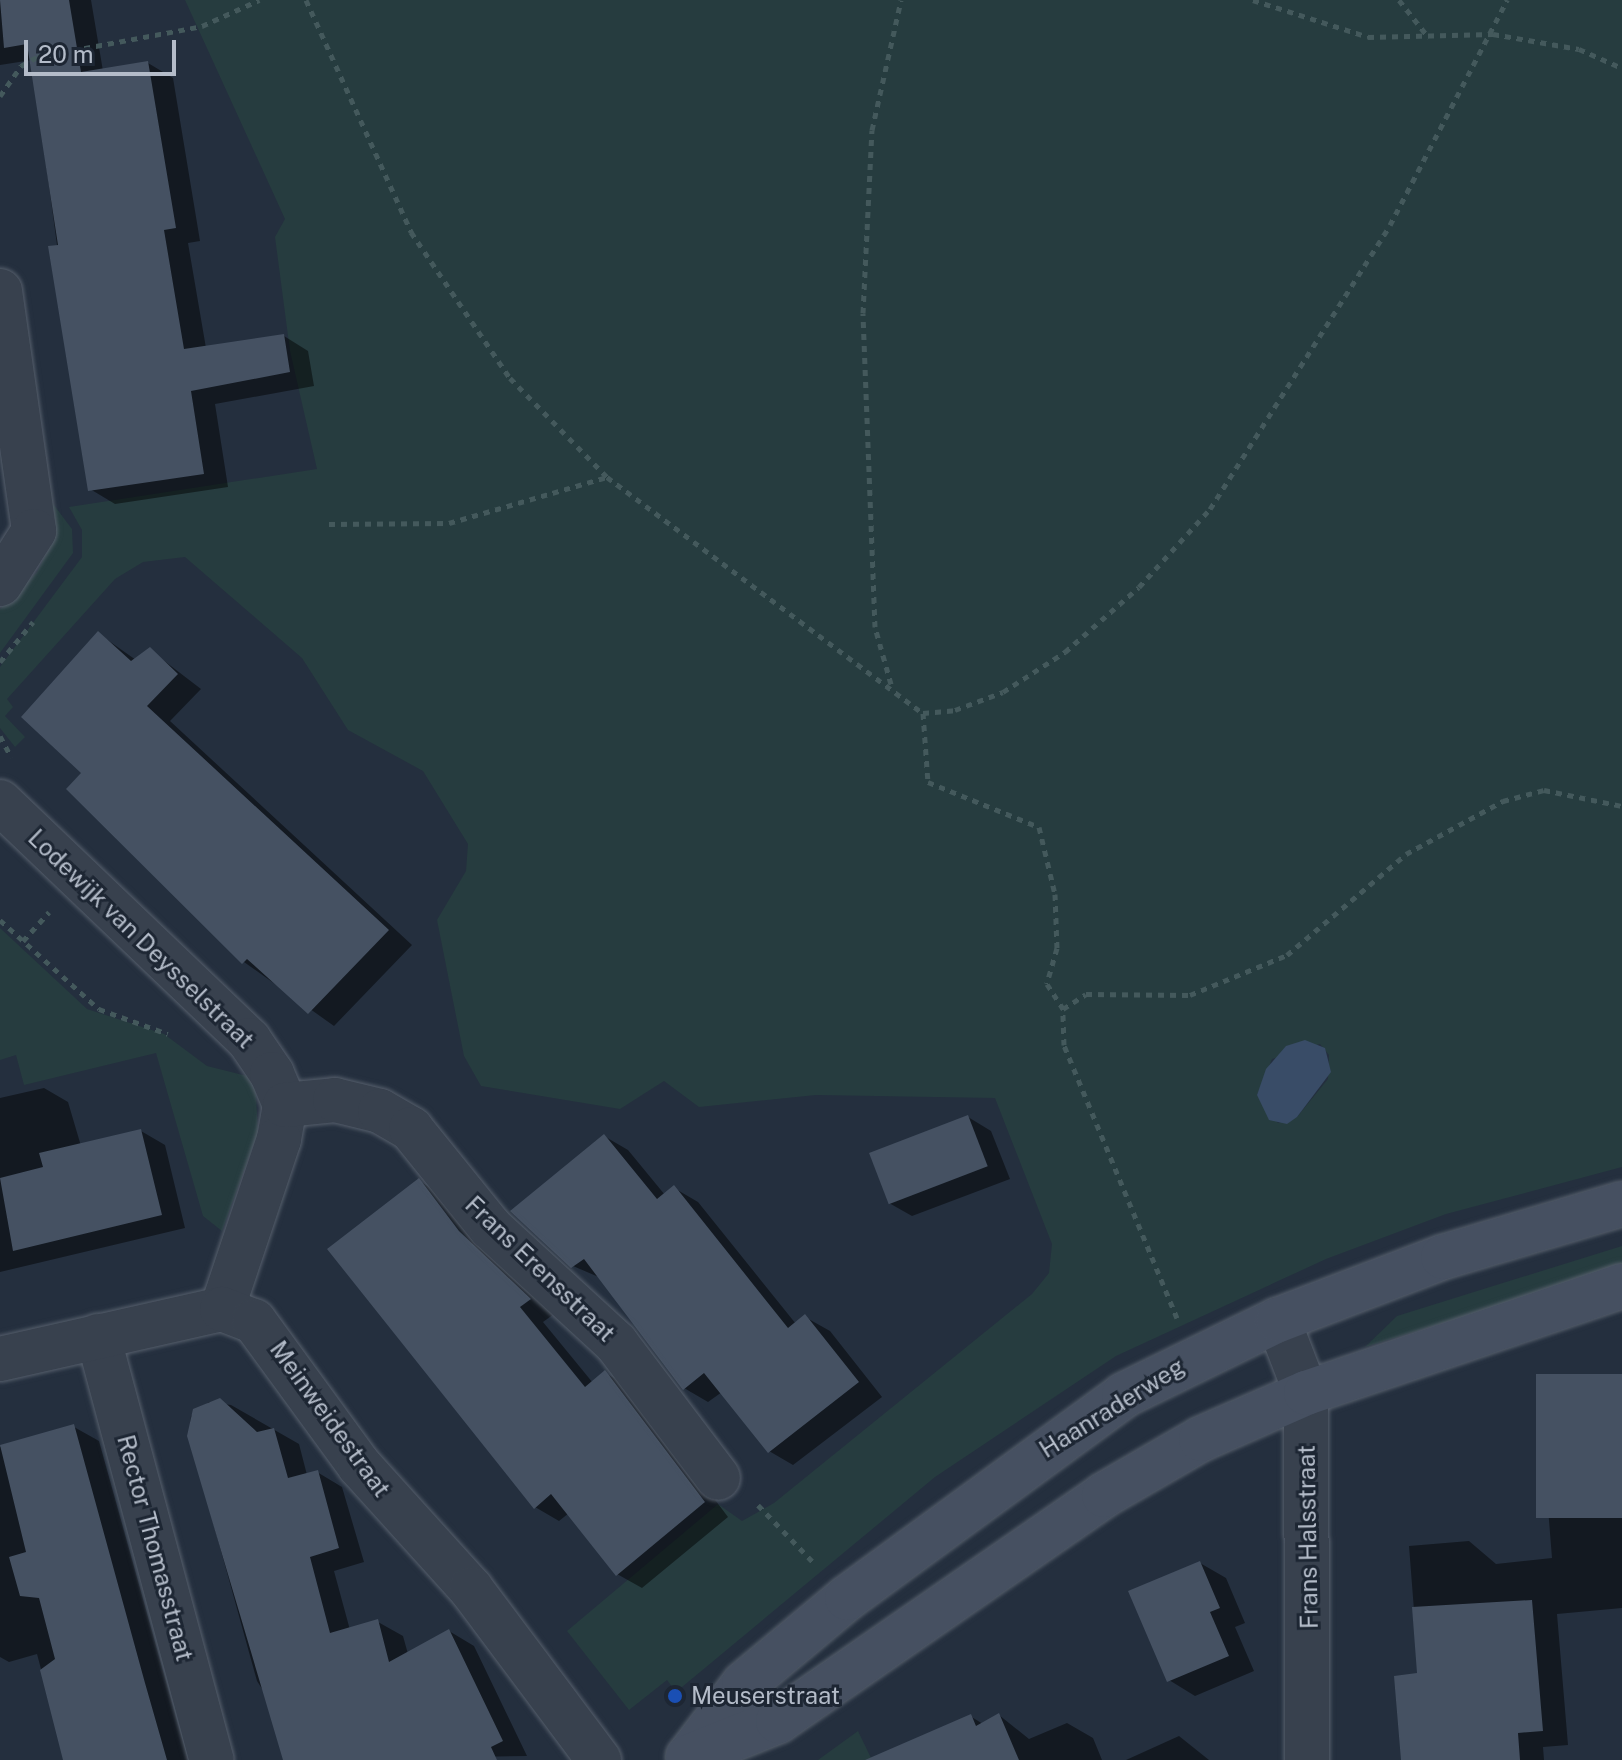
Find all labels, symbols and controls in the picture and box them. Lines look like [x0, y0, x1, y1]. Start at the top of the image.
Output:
scale bar [28, 24, 180, 74]
text: 20 m [38, 40, 94, 68]
street label: Lodewijk van Deysselstraat [22, 823, 260, 1055]
street label: Frans Erensstraat [459, 1190, 621, 1348]
street label: Meinweidestraat [264, 1335, 396, 1503]
street label: Haanraderweg [1034, 1352, 1190, 1464]
street label: Rector Thomasstraat [111, 1432, 199, 1664]
street label: Frans Halsstraat [1292, 1445, 1324, 1629]
place label: Meuserstraat [691, 1682, 840, 1710]
marker: Meuserstraat [666, 1687, 684, 1705]

